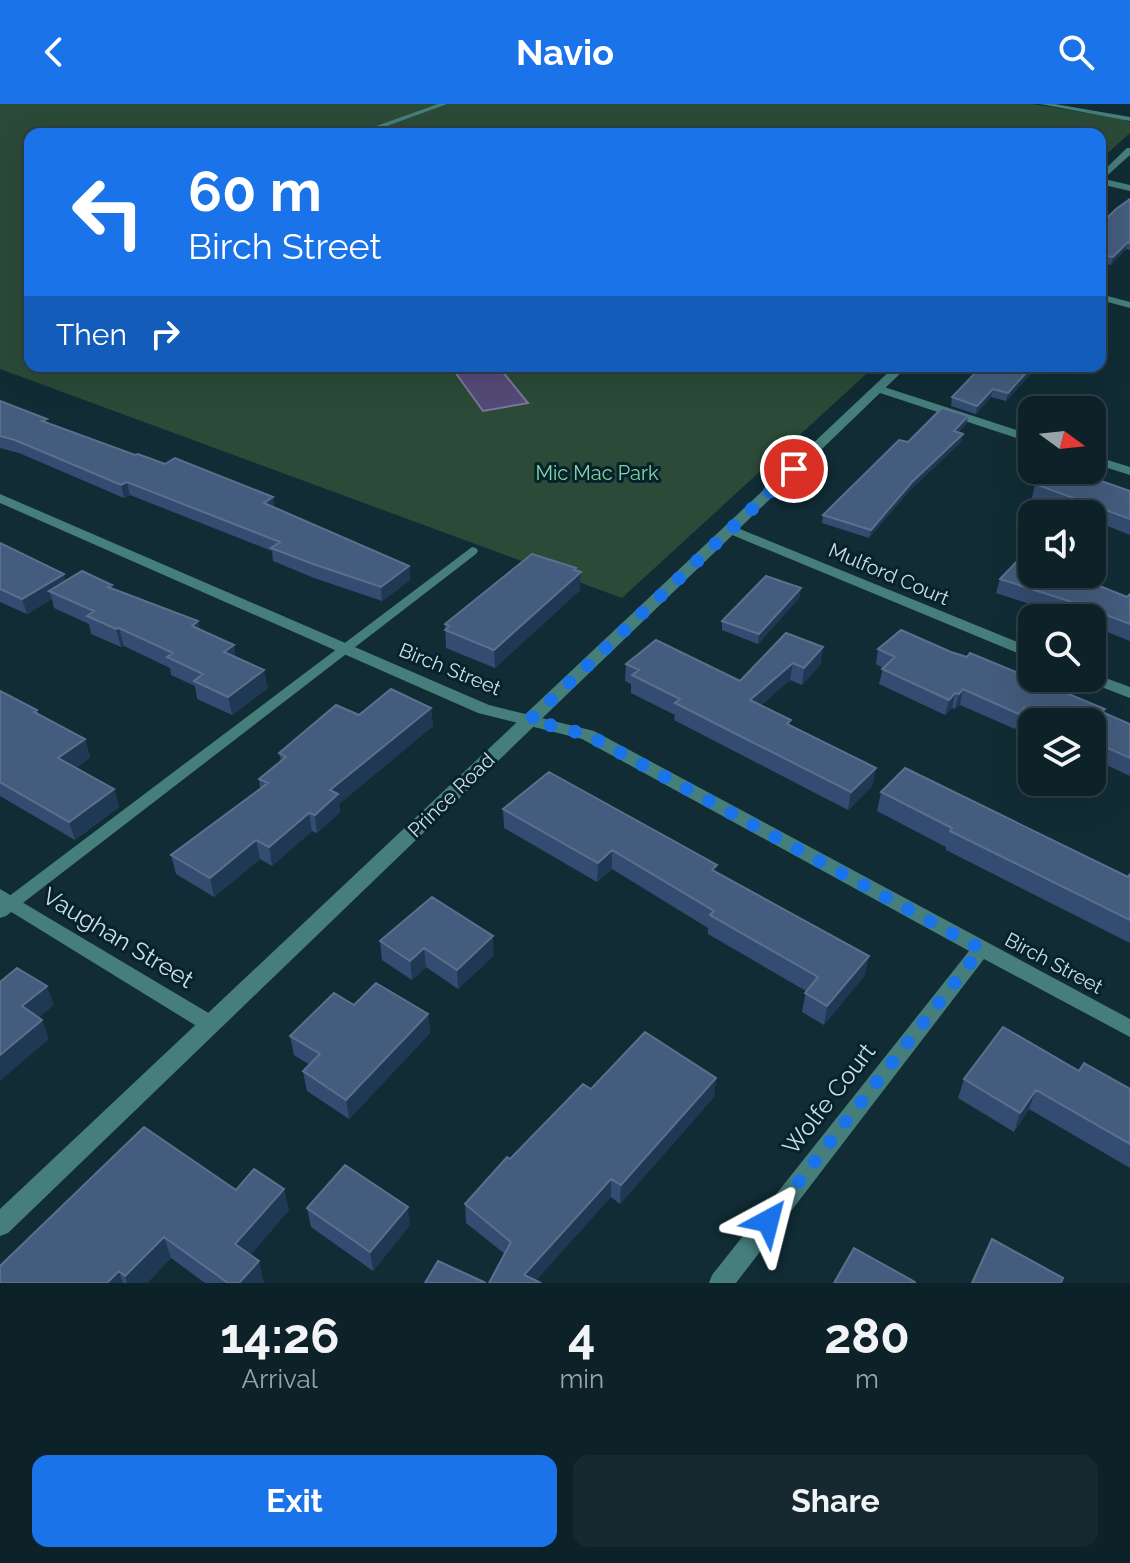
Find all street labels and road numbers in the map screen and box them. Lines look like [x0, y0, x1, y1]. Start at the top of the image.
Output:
street label: Mulford Court [825, 538, 953, 610]
street label: Birch Street [396, 638, 505, 700]
street label: Prince Road [403, 748, 499, 842]
street label: Vaughan Street [38, 881, 199, 994]
street label: Birch Street [1001, 927, 1107, 999]
street label: Wolfe Court [776, 1037, 881, 1160]

